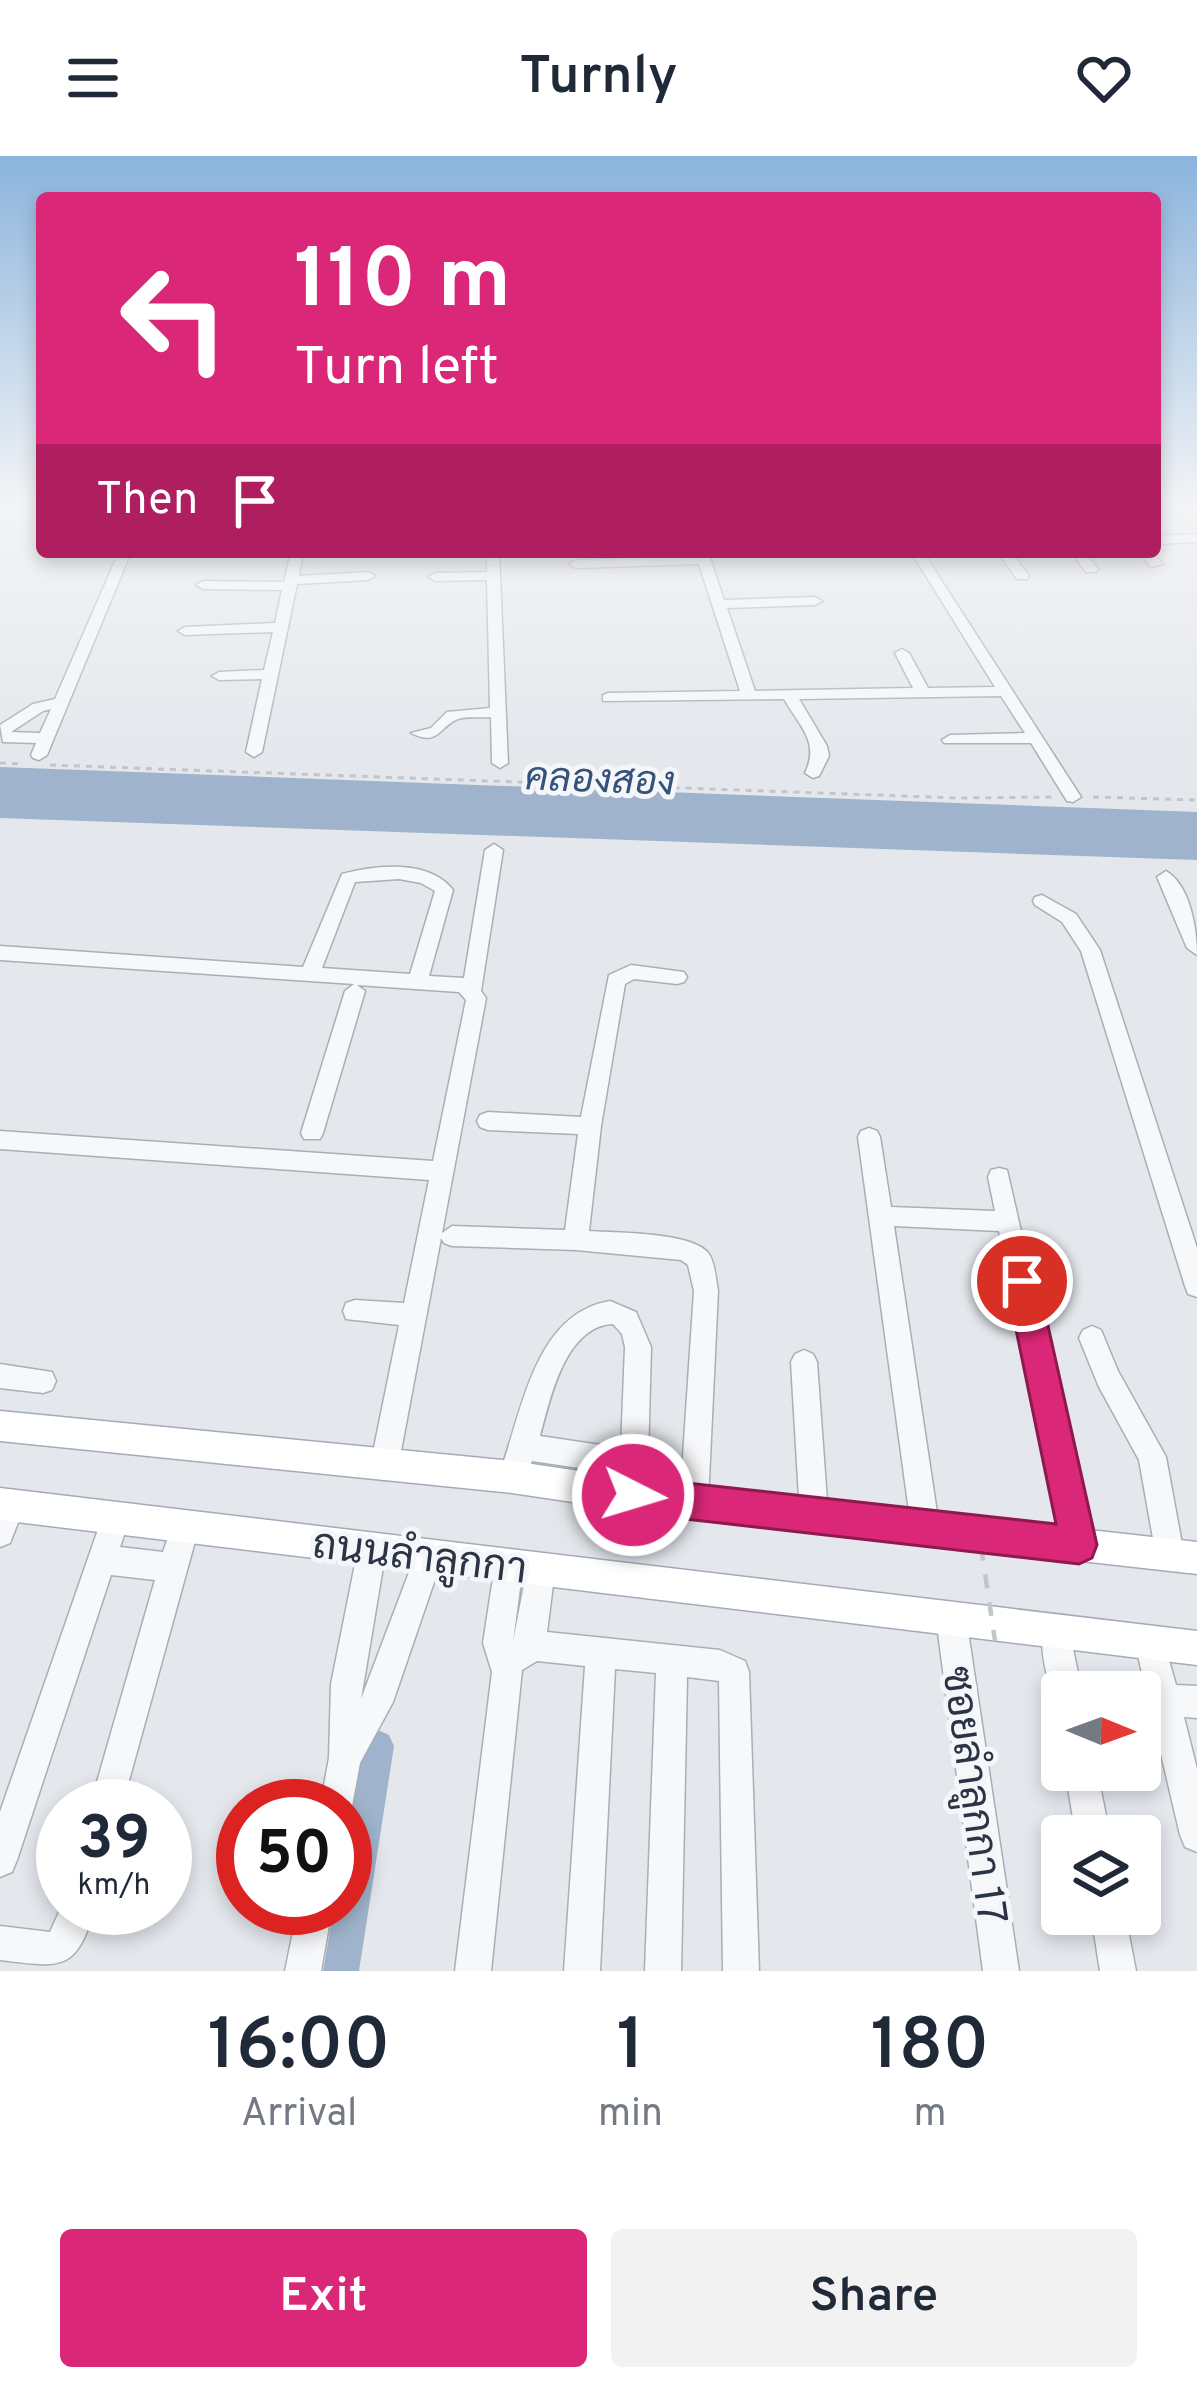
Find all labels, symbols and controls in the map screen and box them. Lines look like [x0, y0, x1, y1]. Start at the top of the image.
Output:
text: Turnly [519, 44, 678, 113]
icon: menu [60, 45, 126, 111]
icon: heart [1071, 45, 1137, 111]
text: 110 m [294, 231, 511, 337]
icon: left [96, 240, 252, 396]
text: Turn left [294, 335, 499, 404]
icon: arrive [222, 468, 288, 534]
text: Then [96, 473, 198, 530]
water label: คลองสอง [524, 755, 676, 810]
pin [971, 1230, 1073, 1332]
icon: arrive [989, 1248, 1055, 1314]
position arrow [570, 1432, 696, 1558]
street label: ถนนลำลูกกา [309, 1519, 530, 1599]
street label: ซอยลำลูกกา 17 [927, 1663, 1017, 1928]
north arrow [1041, 1671, 1161, 1791]
map controls [1041, 1671, 1161, 1935]
speed limit sign: 50 [216, 1779, 372, 1935]
text: 39 [78, 1804, 150, 1880]
button: layers [1041, 1815, 1161, 1935]
text: km/h [78, 1868, 150, 1905]
text: 16:00 [208, 2003, 391, 2095]
text: 1 [616, 2003, 645, 2095]
text: 180 [870, 2003, 989, 2095]
text: Arrival [241, 2091, 357, 2140]
text: min [598, 2091, 663, 2140]
text: m [913, 2091, 946, 2140]
button: Exit [60, 2229, 587, 2367]
button: Share [611, 2229, 1137, 2367]

